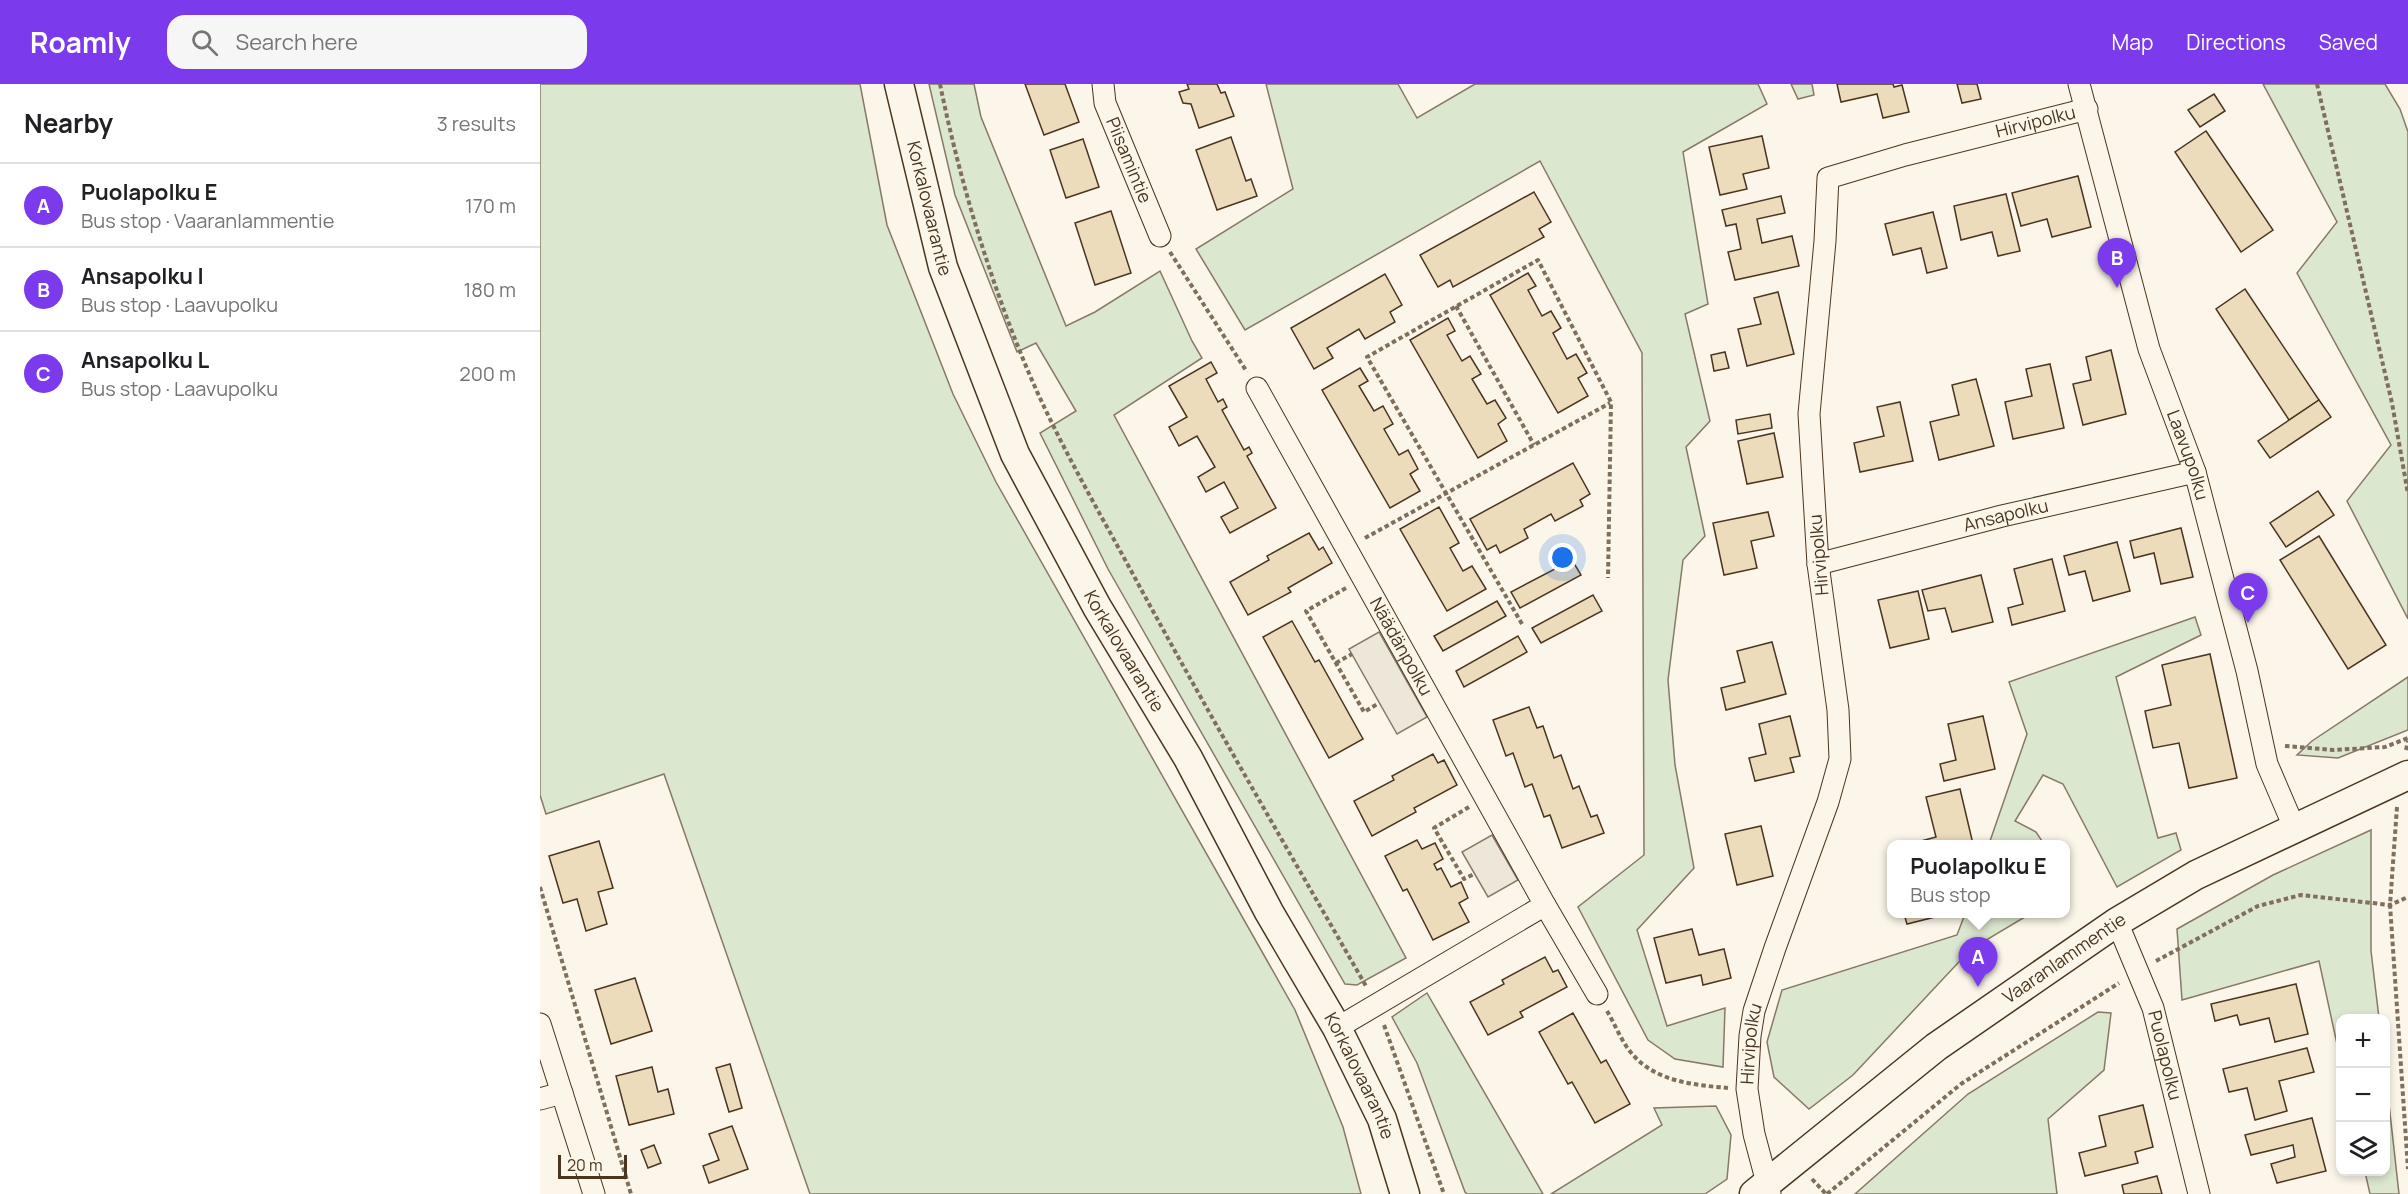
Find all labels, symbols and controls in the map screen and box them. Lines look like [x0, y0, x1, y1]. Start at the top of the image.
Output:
search box [167, 15, 587, 69]
text: Roamly [30, 23, 131, 61]
icon: search [188, 26, 221, 59]
text: Search here [236, 27, 358, 57]
text: Map [2112, 28, 2153, 56]
text: Directions [2186, 28, 2286, 56]
text: Saved [2319, 28, 2378, 56]
street label: Hirvipolku [1993, 99, 2078, 143]
text: Nearby [24, 105, 113, 141]
text: 3 results [437, 110, 516, 137]
street label: Piisamintie [1101, 113, 1158, 206]
street label: Korkalovaarantie [902, 138, 958, 279]
text: Puolapolku E [81, 177, 217, 207]
text: A [37, 192, 50, 219]
text: 170 m [465, 192, 516, 219]
text: Bus stop · Vaaranlammentie [81, 207, 334, 234]
pin: B [2098, 238, 2136, 288]
text: Ansapolku I [81, 261, 204, 291]
text: B [37, 276, 50, 303]
text: 180 m [463, 276, 516, 303]
text: Bus stop · Laavupolku [81, 291, 278, 318]
text: Ansapolku L [81, 345, 209, 375]
text: C [36, 360, 51, 387]
text: 200 m [459, 360, 516, 387]
text: Bus stop · Laavupolku [81, 375, 278, 402]
street label: Laavupolku [2162, 406, 2215, 502]
street label: Ansapolku [1960, 493, 2050, 537]
street label: Hirvipolku [1802, 513, 1834, 597]
your location [1548, 543, 1577, 572]
pin: C [2228, 574, 2268, 623]
street label: Korkalovaarantie [1079, 586, 1170, 716]
street label: Näädänpolku [1365, 593, 1439, 699]
popup [1887, 840, 2070, 918]
text: Puolapolku E [1910, 851, 2047, 881]
text: Bus stop [1910, 881, 1991, 908]
street label: Vaaranlammentie [1998, 907, 2130, 1008]
pin: A [1958, 938, 1998, 987]
street label: Hirvipolku [1734, 1000, 1767, 1085]
street label: Korkalovaarantie [1319, 1008, 1400, 1142]
street label: Puolapolku [2143, 1008, 2188, 1102]
map controls [2336, 1014, 2390, 1176]
button: + [2336, 1014, 2390, 1068]
button: − [2336, 1068, 2390, 1122]
button: layers [2336, 1122, 2390, 1176]
scale bar [558, 1152, 627, 1180]
text: 20 m [567, 1154, 603, 1176]

